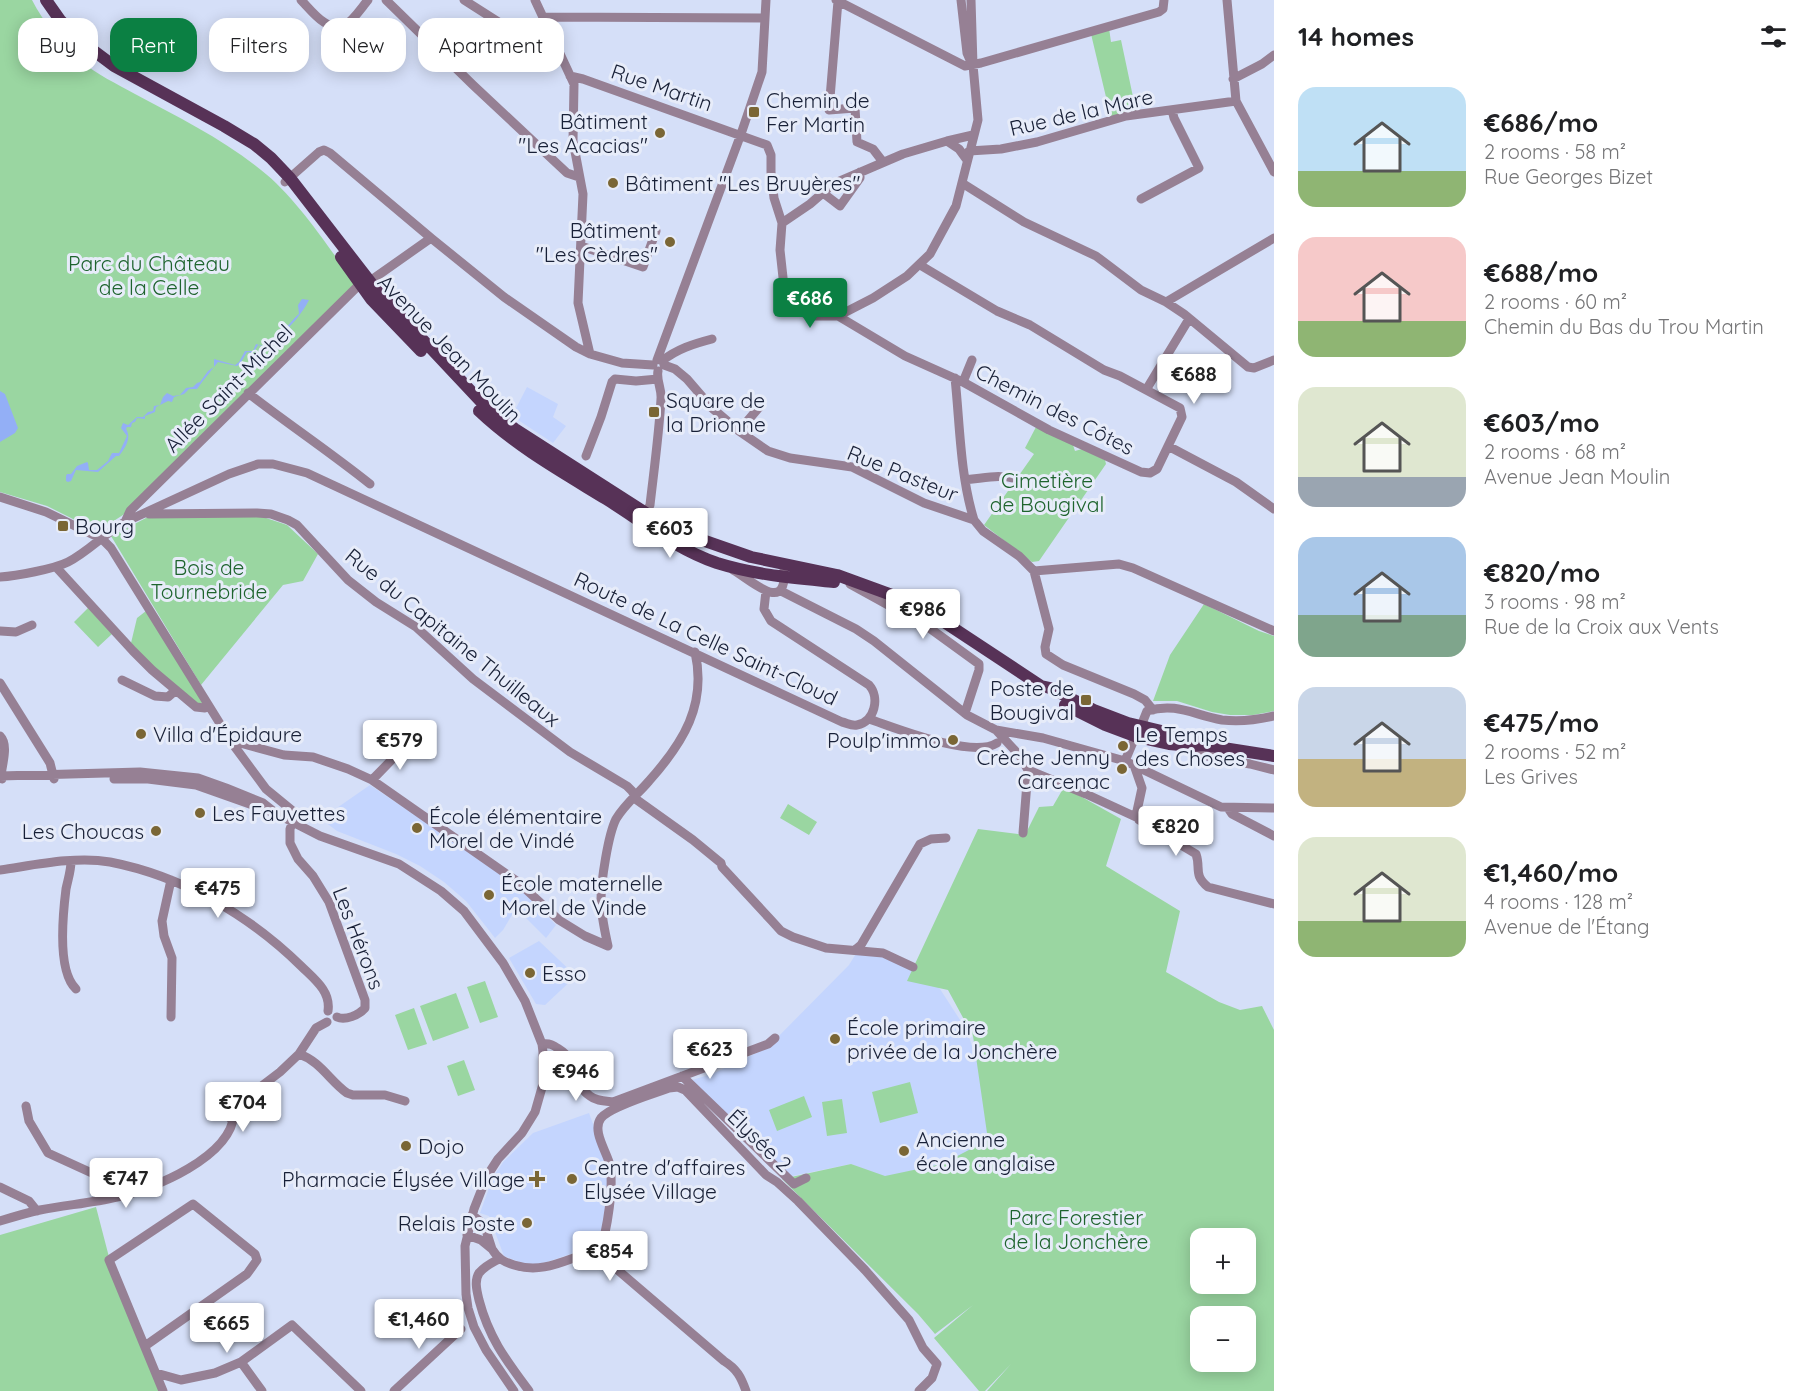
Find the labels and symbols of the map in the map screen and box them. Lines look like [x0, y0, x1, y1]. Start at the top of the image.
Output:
street label: Rue Martin [608, 58, 716, 116]
street label: Rue de la Mare [1007, 83, 1155, 141]
place label: Chemin de Fer Martin [766, 87, 870, 137]
marker: Chemin de Fer Martin [747, 105, 761, 119]
place label: Bâtiment "Les Acacias" [518, 108, 648, 158]
marker: Bâtiment "Les Acacias" [653, 126, 667, 140]
place label: Bâtiment "Les Bruyères" [625, 170, 860, 196]
marker: Bâtiment "Les Bruyères" [606, 176, 620, 190]
place label: Bâtiment "Les Cèdres" [536, 217, 658, 267]
marker: Bâtiment "Les Cèdres" [663, 235, 677, 249]
park label: Parc du Château de la Celle [68, 250, 230, 300]
street label: Avenue Jean Moulin [373, 269, 527, 427]
pin: €686 [774, 278, 846, 329]
street label: Allée Saint-Michel [159, 319, 297, 457]
pin: €688 [1158, 354, 1230, 405]
street label: Chemin des Côtes [971, 358, 1139, 460]
place label: Square de la Drionne [666, 387, 766, 437]
marker: Square de la Drionne [647, 405, 661, 419]
street label: Rue Pasteur [844, 439, 962, 507]
park label: Cimetière de Bougival [990, 467, 1104, 517]
pin: €603 [634, 508, 706, 559]
place label: Bourg [75, 513, 134, 539]
marker: Bourg [56, 519, 70, 533]
street label: Rue du Capitaine Thuilleaux [340, 542, 566, 732]
park label: Bois de Tournebride [151, 554, 267, 604]
street label: Route de La Celle Saint-Cloud [570, 565, 842, 711]
pin: €986 [887, 589, 959, 640]
place label: Poste de Bougival [990, 675, 1074, 725]
marker: Poste de Bougival [1079, 693, 1093, 707]
pin: €579 [364, 720, 436, 771]
place label: Villa d'Épidaure [153, 721, 302, 747]
place label: Le Temps des Choses [1135, 721, 1245, 771]
marker: Villa d'Épidaure [134, 727, 148, 741]
place label: Poulp'immo [827, 727, 941, 753]
marker: Poulp'immo [946, 733, 960, 747]
marker: Le Temps des Choses [1116, 739, 1130, 753]
place label: Crèche Jenny Carcenac [976, 744, 1110, 794]
marker: Crèche Jenny Carcenac [1115, 762, 1129, 776]
place label: Les Fauvettes [212, 800, 345, 826]
place label: École élémentaire Morel de Vindé [429, 803, 602, 853]
marker: Les Fauvettes [193, 806, 207, 820]
pin: €820 [1140, 806, 1212, 857]
place label: Les Choucas [22, 818, 144, 844]
marker: École élémentaire Morel de Vindé [410, 821, 424, 835]
marker: Les Choucas [149, 824, 163, 838]
pin: €475 [182, 868, 254, 919]
place label: École maternelle Morel de Vinde [501, 870, 663, 920]
street label: Les Hérons [328, 883, 390, 993]
marker: École maternelle Morel de Vinde [482, 888, 496, 902]
place label: Esso [542, 960, 586, 986]
marker: Esso [523, 966, 537, 980]
place label: École primaire privée de la Jonchère [847, 1014, 1057, 1064]
pin: €623 [674, 1029, 746, 1080]
marker: École primaire privée de la Jonchère [828, 1032, 842, 1046]
pin: €946 [540, 1051, 612, 1102]
pin: €704 [207, 1082, 279, 1133]
street label: Élysée 2 [723, 1103, 797, 1177]
place label: Ancienne école anglaise [916, 1126, 1055, 1176]
place label: Dojo [418, 1133, 464, 1159]
marker: Dojo [399, 1139, 413, 1153]
marker: Ancienne école anglaise [897, 1144, 911, 1158]
place label: Centre d'affaires Elysée Village [584, 1154, 745, 1204]
pin: €747 [90, 1158, 162, 1209]
place label: Pharmacie Élysée Village [282, 1166, 525, 1192]
marker: Pharmacie Élysée Village [530, 1172, 544, 1186]
marker: Centre d'affaires Elysée Village [565, 1172, 579, 1186]
park label: Parc Forestier de la Jonchère [1004, 1204, 1148, 1254]
place label: Relais Poste [398, 1210, 515, 1236]
marker: Relais Poste [520, 1216, 534, 1230]
pin: €854 [574, 1231, 646, 1282]
pin: €1,460 [370, 1299, 468, 1350]
pin: €665 [191, 1303, 263, 1354]

